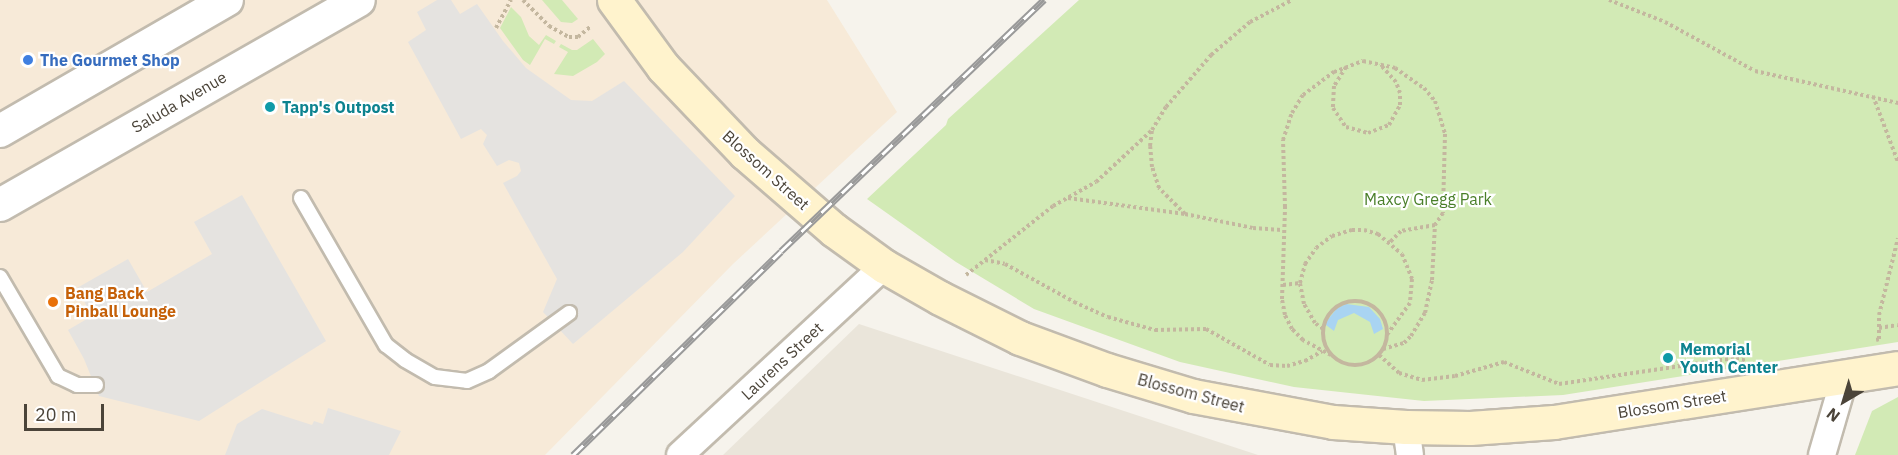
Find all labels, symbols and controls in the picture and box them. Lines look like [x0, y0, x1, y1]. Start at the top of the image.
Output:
place label: The Gourmet Shop [40, 50, 180, 70]
marker: The Gourmet Shop [21, 53, 35, 67]
street label: Saluda Avenue [128, 67, 230, 137]
place label: Tapp's Outpost [282, 97, 394, 117]
marker: Tapp's Outpost [263, 100, 277, 114]
street label: Blossom Street [719, 126, 813, 214]
park label: Maxcy Gregg Park [1364, 189, 1492, 209]
place label: Bang Back Pinball Lounge [65, 283, 176, 321]
marker: Bang Back Pinball Lounge [46, 295, 60, 309]
street label: Laurens Street [737, 318, 827, 404]
place label: Memorial Youth Center [1680, 339, 1778, 377]
marker: Memorial Youth Center [1661, 351, 1675, 365]
street label: Blossom Street [1135, 370, 1247, 416]
north arrow [1814, 371, 1874, 431]
street label: Blossom Street [1616, 386, 1728, 422]
scale bar [27, 392, 106, 430]
text: 20 m [35, 403, 77, 426]
text: N [1822, 404, 1844, 427]

